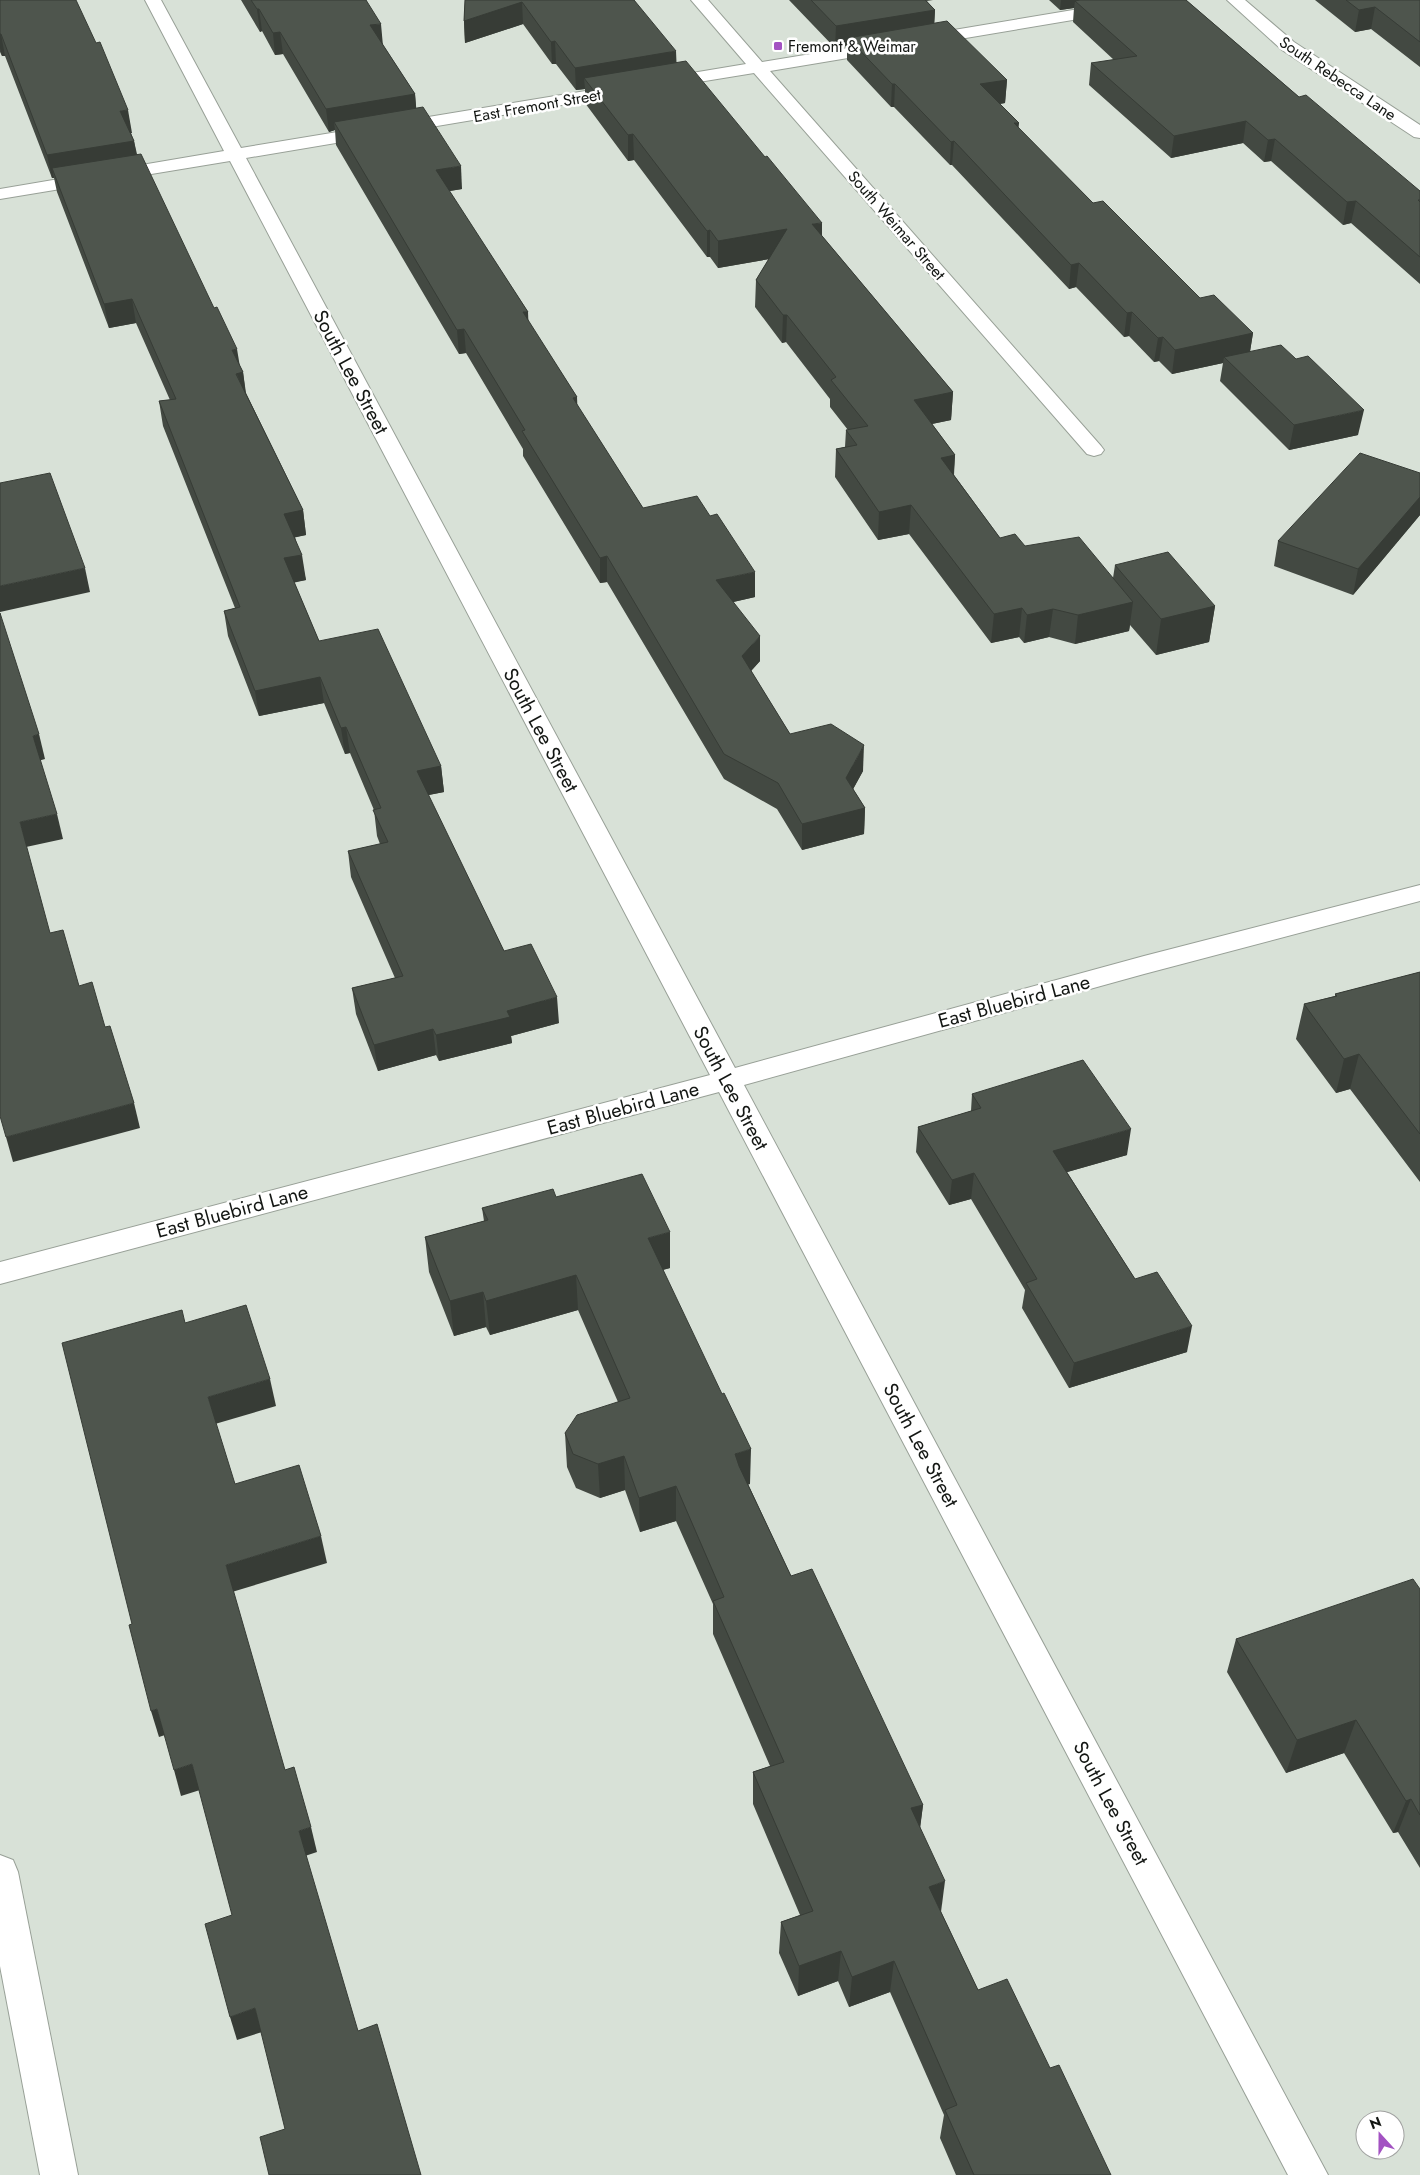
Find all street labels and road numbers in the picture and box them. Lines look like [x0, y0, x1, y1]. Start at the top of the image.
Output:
street label: South Rebecca Lane [1275, 31, 1401, 126]
street label: East Fremont Street [471, 83, 603, 128]
street label: South Weimar Street [842, 166, 951, 285]
street label: South Lee Street [306, 305, 396, 440]
street label: South Lee Street [496, 663, 586, 798]
street label: East Bluebird Lane [935, 967, 1093, 1036]
street label: South Lee Street [686, 1021, 776, 1156]
street label: East Bluebird Lane [544, 1074, 702, 1143]
street label: East Bluebird Lane [153, 1177, 311, 1246]
street label: South Lee Street [876, 1378, 966, 1513]
street label: South Lee Street [1066, 1736, 1156, 1871]

